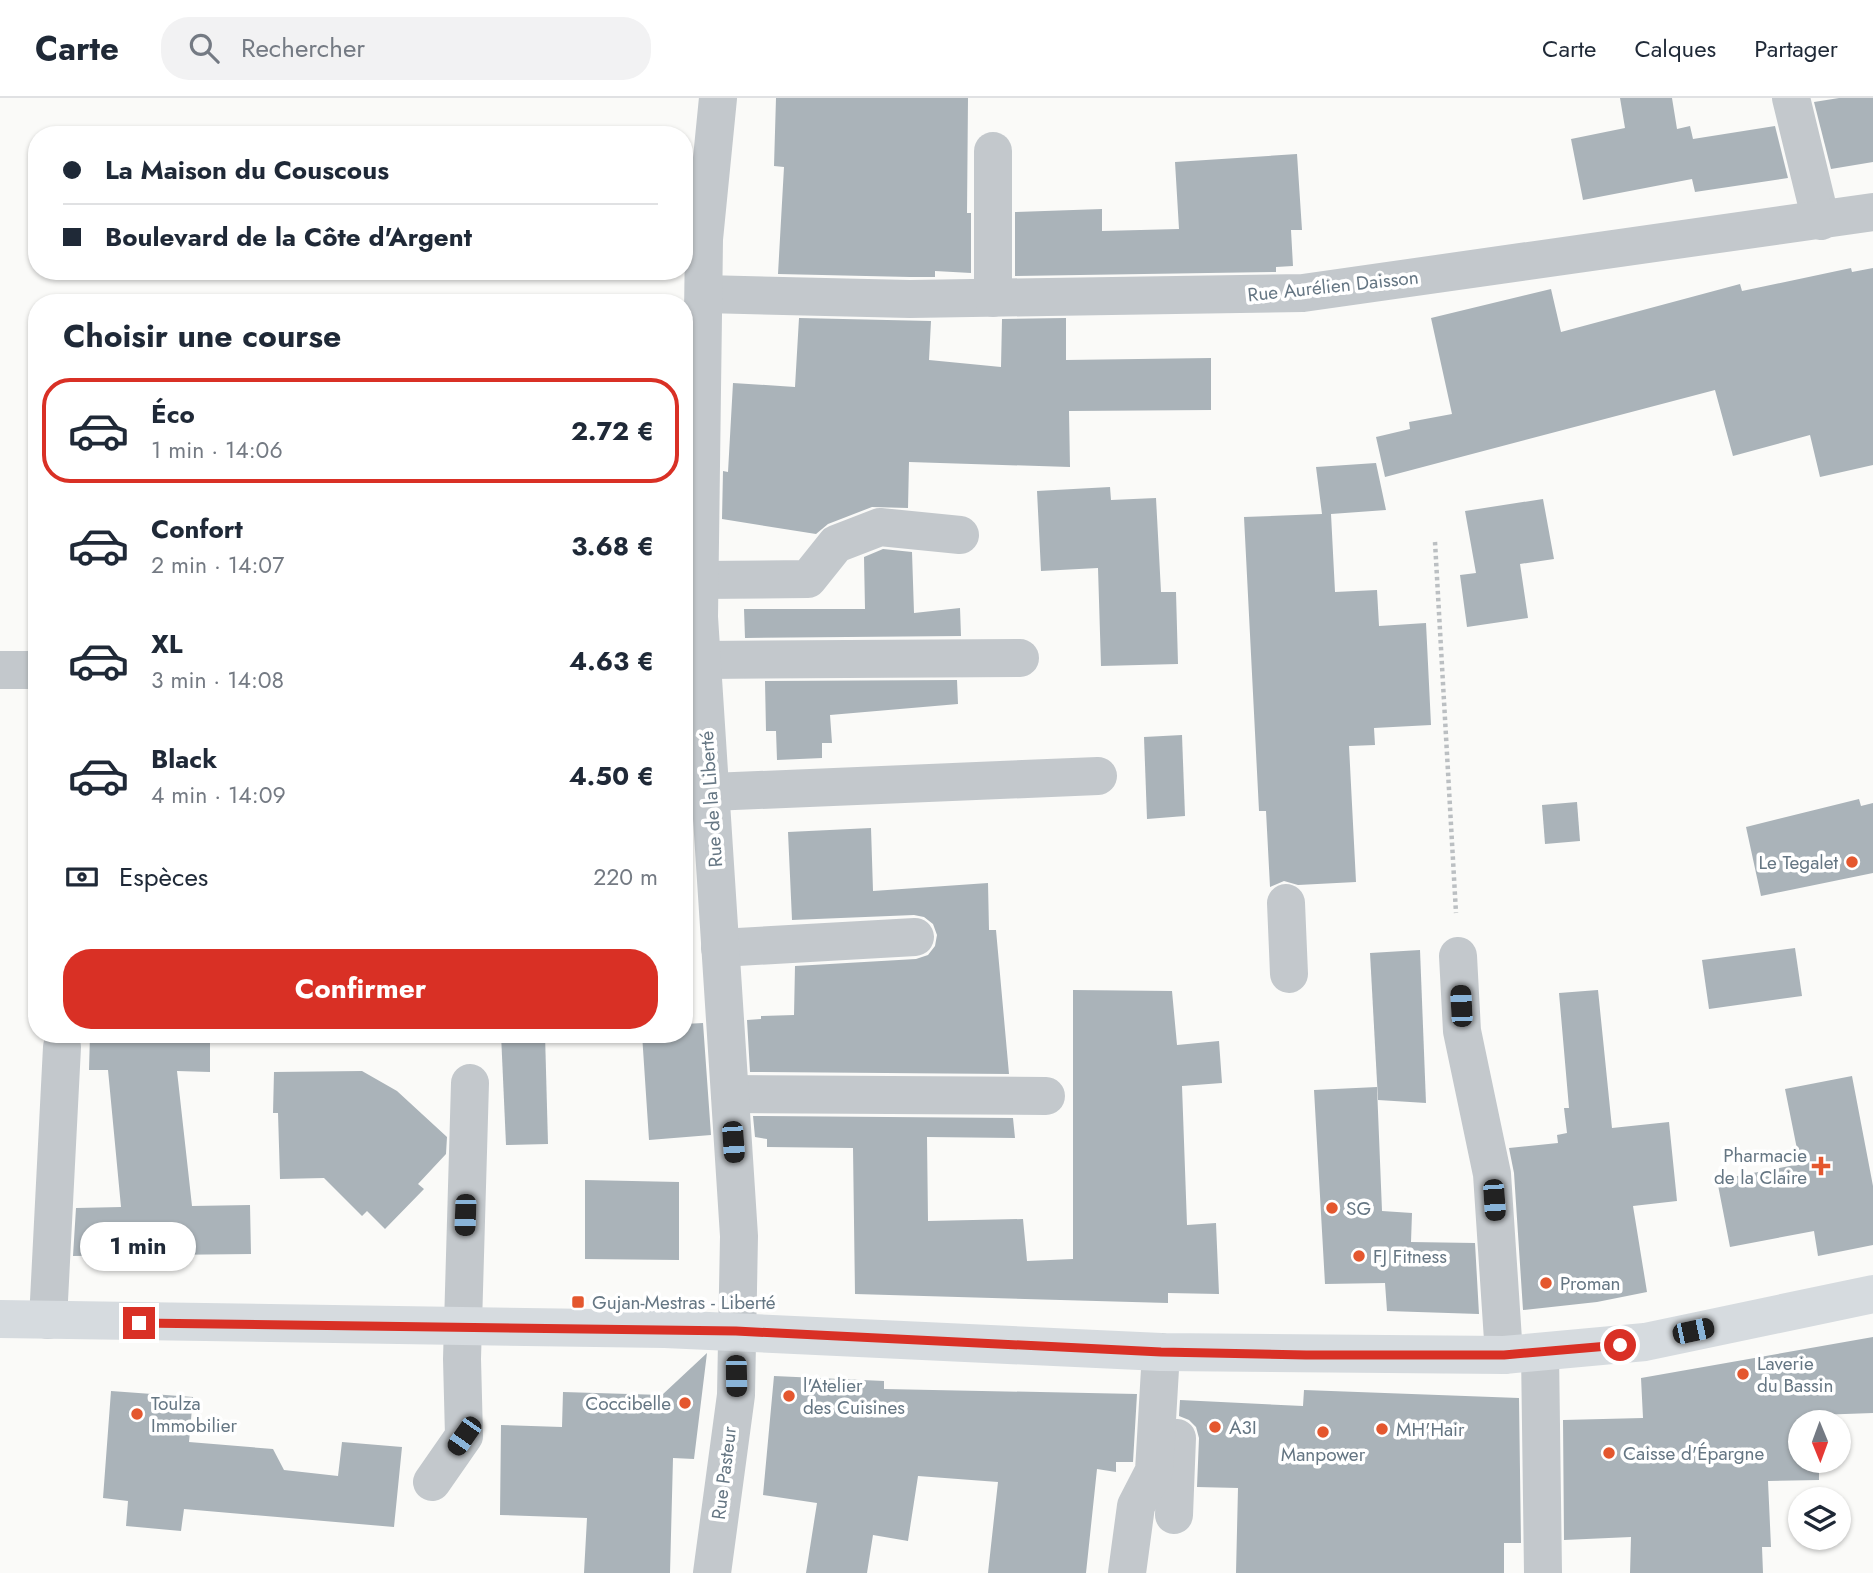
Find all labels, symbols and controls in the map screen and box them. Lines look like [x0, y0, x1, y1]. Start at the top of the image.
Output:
search box [161, 17, 651, 80]
text: Carte [35, 25, 119, 72]
icon: search [185, 29, 223, 67]
text: Rechercher [241, 29, 365, 67]
text: Carte [1542, 31, 1596, 66]
text: Calques [1634, 31, 1716, 66]
text: Partager [1754, 31, 1838, 66]
text: La Maison du Couscous [105, 151, 389, 189]
text: Boulevard de la Côte d'Argent [105, 218, 472, 256]
street label: Rue Aurélien Daisson [1246, 264, 1420, 308]
text: Choisir une course [63, 313, 341, 359]
text: Éco [151, 395, 195, 433]
icon: car [67, 399, 130, 462]
text: 2.72 € [571, 412, 654, 450]
text: 1 min · 14:06 [151, 433, 283, 467]
text: Confort [151, 510, 243, 548]
icon: car [67, 514, 130, 577]
text: 3.68 € [571, 527, 654, 565]
text: 2 min · 14:07 [151, 548, 284, 582]
text: XL [151, 625, 183, 663]
icon: car [67, 629, 130, 692]
text: 4.63 € [569, 642, 654, 680]
text: 3 min · 14:08 [151, 663, 284, 697]
street label: Rue de la Liberté [693, 730, 729, 868]
text: Black [151, 740, 217, 778]
icon: car [67, 744, 130, 807]
text: 4.50 € [569, 757, 654, 795]
text: 4 min · 14:09 [151, 778, 286, 812]
place label: Le Tegalet [1759, 849, 1838, 876]
marker: Le Tegalet [1844, 854, 1860, 870]
icon: cash [63, 858, 101, 896]
text: Espèces [119, 858, 208, 896]
text: 220 m [593, 860, 658, 894]
button: Confirmer [63, 949, 658, 1029]
car [1450, 984, 1473, 1028]
car [722, 1120, 745, 1164]
place label: Pharmacie de la Claire [1714, 1142, 1807, 1191]
marker: Pharmacie de la Claire [1813, 1158, 1829, 1174]
car [1483, 1178, 1506, 1222]
car [454, 1194, 477, 1236]
place label: SG [1346, 1195, 1371, 1222]
marker: SG [1324, 1200, 1340, 1216]
callout: 1 min [81, 1222, 197, 1270]
text: 1 min [109, 1229, 167, 1263]
place label: FJ Fitness [1373, 1243, 1447, 1270]
marker: FJ Fitness [1351, 1248, 1367, 1264]
place label: Proman [1560, 1270, 1621, 1297]
marker: Proman [1538, 1275, 1554, 1291]
place label: Gujan-Mestras - Liberté [592, 1289, 776, 1316]
marker: Gujan-Mestras - Liberté [570, 1294, 586, 1310]
route end [123, 1307, 155, 1339]
car [1671, 1316, 1716, 1346]
route start [1604, 1329, 1636, 1361]
place label: Laverie du Bassin [1757, 1350, 1833, 1399]
car [726, 1355, 747, 1397]
marker: Laverie du Bassin [1735, 1366, 1751, 1382]
place label: l'Atelier des Cuisines [803, 1372, 905, 1421]
marker: l'Atelier des Cuisines [781, 1388, 797, 1404]
place label: Toulza Immobilier [151, 1390, 238, 1439]
place label: Coccibelle [585, 1390, 671, 1417]
marker: Coccibelle [677, 1395, 693, 1411]
marker: Toulza Immobilier [129, 1406, 145, 1422]
north arrow [1788, 1410, 1852, 1474]
map controls [1788, 1410, 1851, 1550]
car [444, 1413, 485, 1459]
place label: A3I [1229, 1414, 1257, 1441]
place label: MH'Hair [1396, 1416, 1465, 1443]
marker: A3I [1207, 1419, 1223, 1435]
marker: MH'Hair [1374, 1421, 1390, 1437]
street label: Rue Pasteur [705, 1424, 743, 1521]
marker: Manpower [1315, 1424, 1331, 1440]
place label: Caisse d'Épargne [1623, 1440, 1765, 1467]
place label: Manpower [1281, 1441, 1366, 1468]
marker: Caisse d'Épargne [1601, 1445, 1617, 1461]
button: layers [1788, 1487, 1851, 1550]

